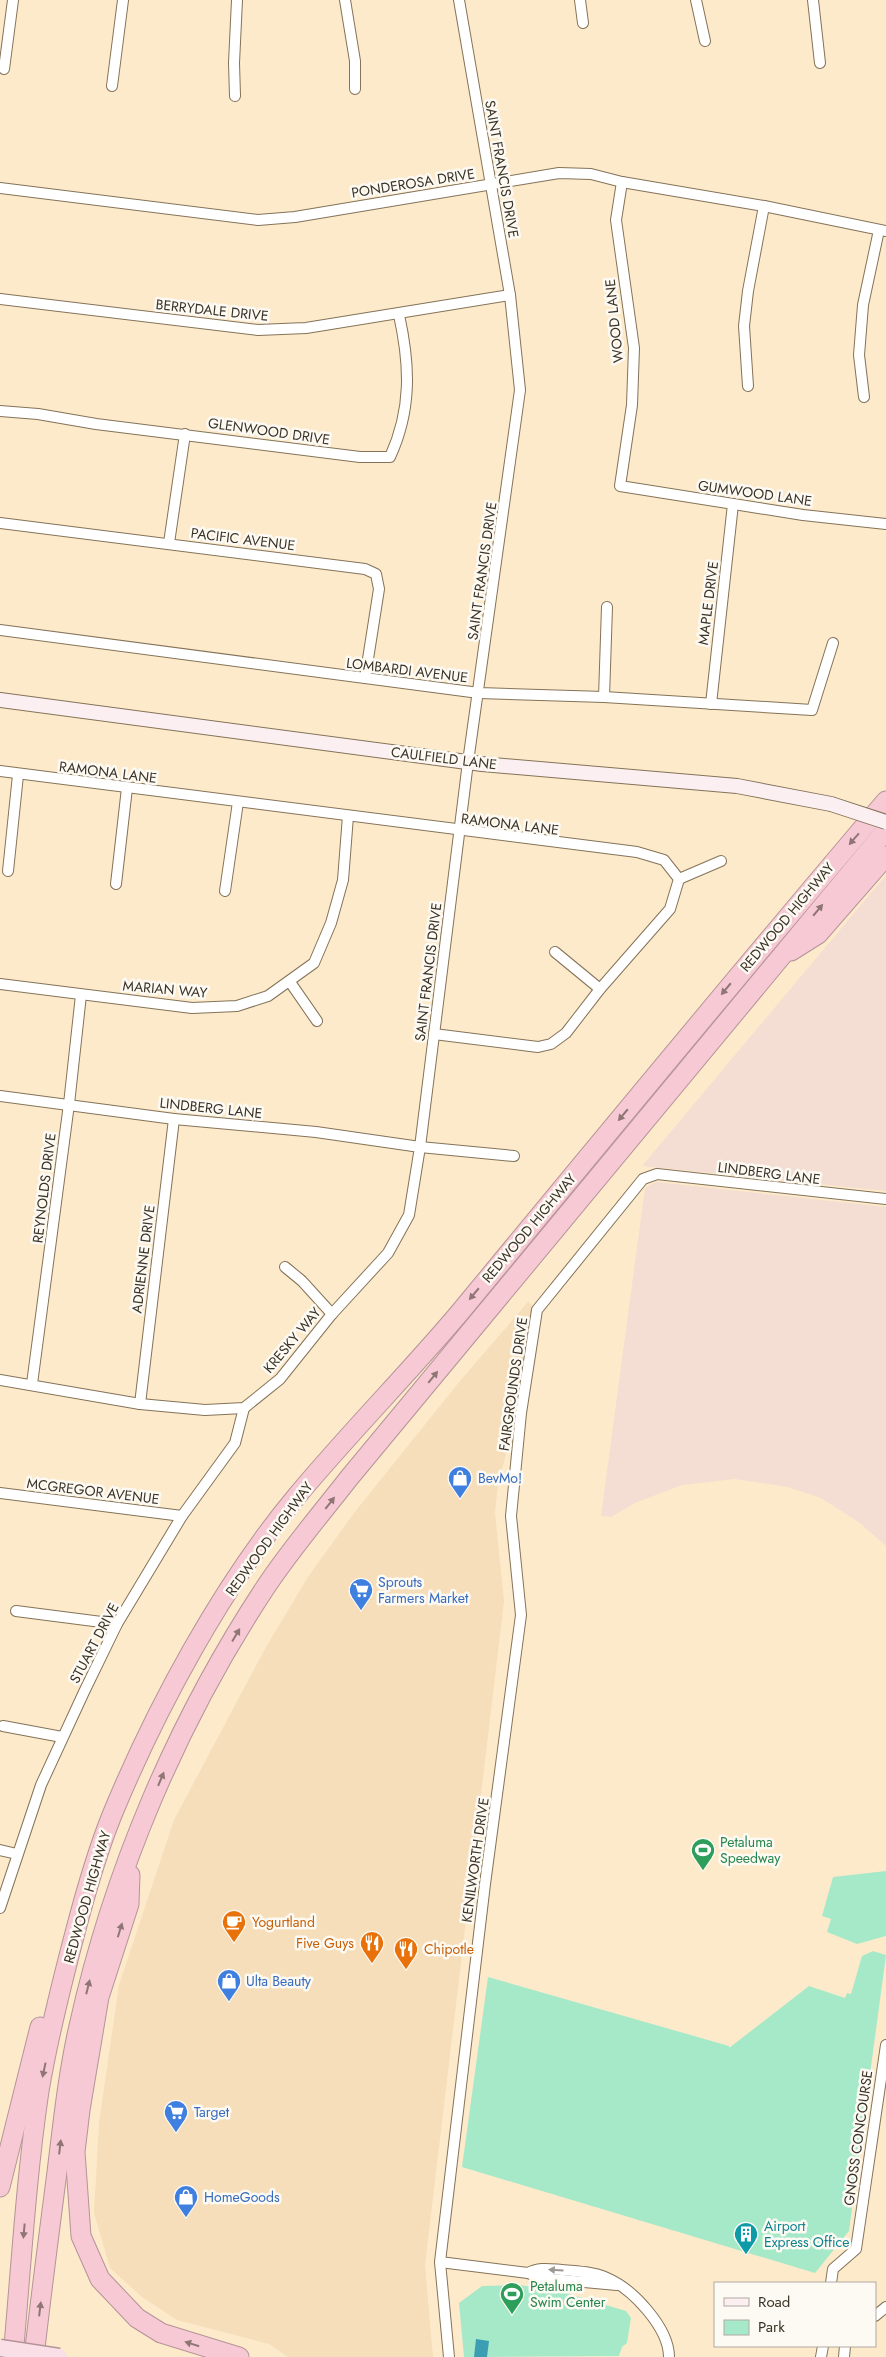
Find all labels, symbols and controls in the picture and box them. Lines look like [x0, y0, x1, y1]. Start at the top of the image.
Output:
street label: SAINT FRANCIS DRIVE [480, 99, 524, 239]
street label: PONDEROSA DRIVE [350, 163, 476, 203]
street label: WOOD LANE [600, 278, 628, 364]
street label: BERRYDALE DRIVE [155, 294, 269, 326]
street label: GLENWOOD DRIVE [207, 413, 331, 449]
street label: GUMWOOD LANE [697, 475, 813, 511]
street label: SAINT FRANCIS DRIVE [462, 501, 502, 641]
street label: PACIFIC AVENUE [190, 523, 296, 555]
street label: MAPLE DRIVE [693, 560, 723, 646]
street label: LOMBARDI AVENUE [345, 653, 469, 687]
street label: CAULFIELD LANE [390, 742, 498, 774]
street label: RAMONA LANE [58, 756, 158, 788]
street label: RAMONA LANE [460, 808, 560, 840]
one-way arrow [848, 832, 860, 844]
street label: REDWOOD HIGHWAY [735, 858, 839, 976]
street label: SAINT FRANCIS DRIVE [410, 902, 446, 1042]
one-way arrow [813, 904, 824, 917]
street label: MARIAN WAY [122, 975, 208, 1003]
one-way arrow [721, 983, 732, 996]
street label: LINDBERG LANE [159, 1093, 263, 1123]
one-way arrow [617, 1108, 628, 1121]
street label: REYNOLDS DRIVE [27, 1132, 61, 1244]
street label: LINDBERG LANE [717, 1157, 821, 1189]
street label: REDWOOD HIGHWAY [477, 1169, 581, 1287]
street label: ADRIENNE DRIVE [126, 1204, 160, 1314]
one-way arrow [469, 1287, 480, 1300]
street label: KRESKY WAY [259, 1303, 325, 1377]
street label: FAIRGROUNDS DRIVE [494, 1316, 532, 1452]
one-way arrow [427, 1371, 438, 1384]
shop icon: BevMo! [447, 1465, 473, 1499]
place label: BevMo! [478, 1468, 522, 1488]
street label: MCGREGOR AVENUE [26, 1473, 160, 1509]
street label: REDWOOD HIGHWAY [221, 1478, 317, 1600]
one-way arrow [325, 1497, 336, 1510]
place label: Sprouts Farmers Market [378, 1572, 469, 1608]
supermarket icon: Sprouts Farmers Market [348, 1577, 374, 1611]
street label: STUART DRIVE [64, 1599, 124, 1687]
one-way arrow [232, 1629, 241, 1642]
one-way arrow [158, 1772, 166, 1786]
street label: KENILWORTH DRIVE [456, 1796, 494, 1924]
street label: REDWOOD HIGHWAY [59, 1828, 116, 1966]
place label: Petaluma Speedway [720, 1832, 781, 1868]
sports icon: Petaluma Speedway [690, 1837, 716, 1871]
cafe icon: Yogurtland [221, 1909, 247, 1943]
place label: Yogurtland [252, 1912, 315, 1932]
one-way arrow [117, 1922, 125, 1937]
restaurant icon: Five Guys [359, 1930, 385, 1964]
place label: Five Guys [296, 1933, 354, 1953]
restaurant icon: Chipotle [393, 1936, 419, 1970]
place label: Chipotle [424, 1939, 474, 1959]
shop icon: Ulta Beauty [216, 1968, 242, 2002]
place label: Ulta Beauty [246, 1971, 312, 1991]
one-way arrow [84, 1980, 92, 1995]
one-way arrow [39, 2062, 47, 2078]
street label: GNOSS CONCOURSE [839, 2069, 877, 2207]
supermarket icon: Target [163, 2099, 189, 2133]
place label: Target [194, 2102, 230, 2122]
one-way arrow [56, 2139, 64, 2155]
shop icon: HomeGoods [173, 2184, 199, 2218]
place label: HomeGoods [204, 2187, 280, 2207]
place label: Airport Express Office [764, 2216, 849, 2252]
building icon: Airport Express Office [733, 2221, 759, 2255]
one-way arrow [20, 2223, 28, 2239]
one-way arrow [548, 2265, 564, 2273]
place label: Petaluma Swim Center [530, 2276, 606, 2312]
sports icon: Petaluma Swim Center [499, 2281, 525, 2315]
legend [714, 2282, 876, 2347]
text: Road [758, 2291, 790, 2313]
one-way arrow [36, 2300, 44, 2316]
text: Park [758, 2316, 785, 2338]
one-way arrow [185, 2339, 200, 2347]

